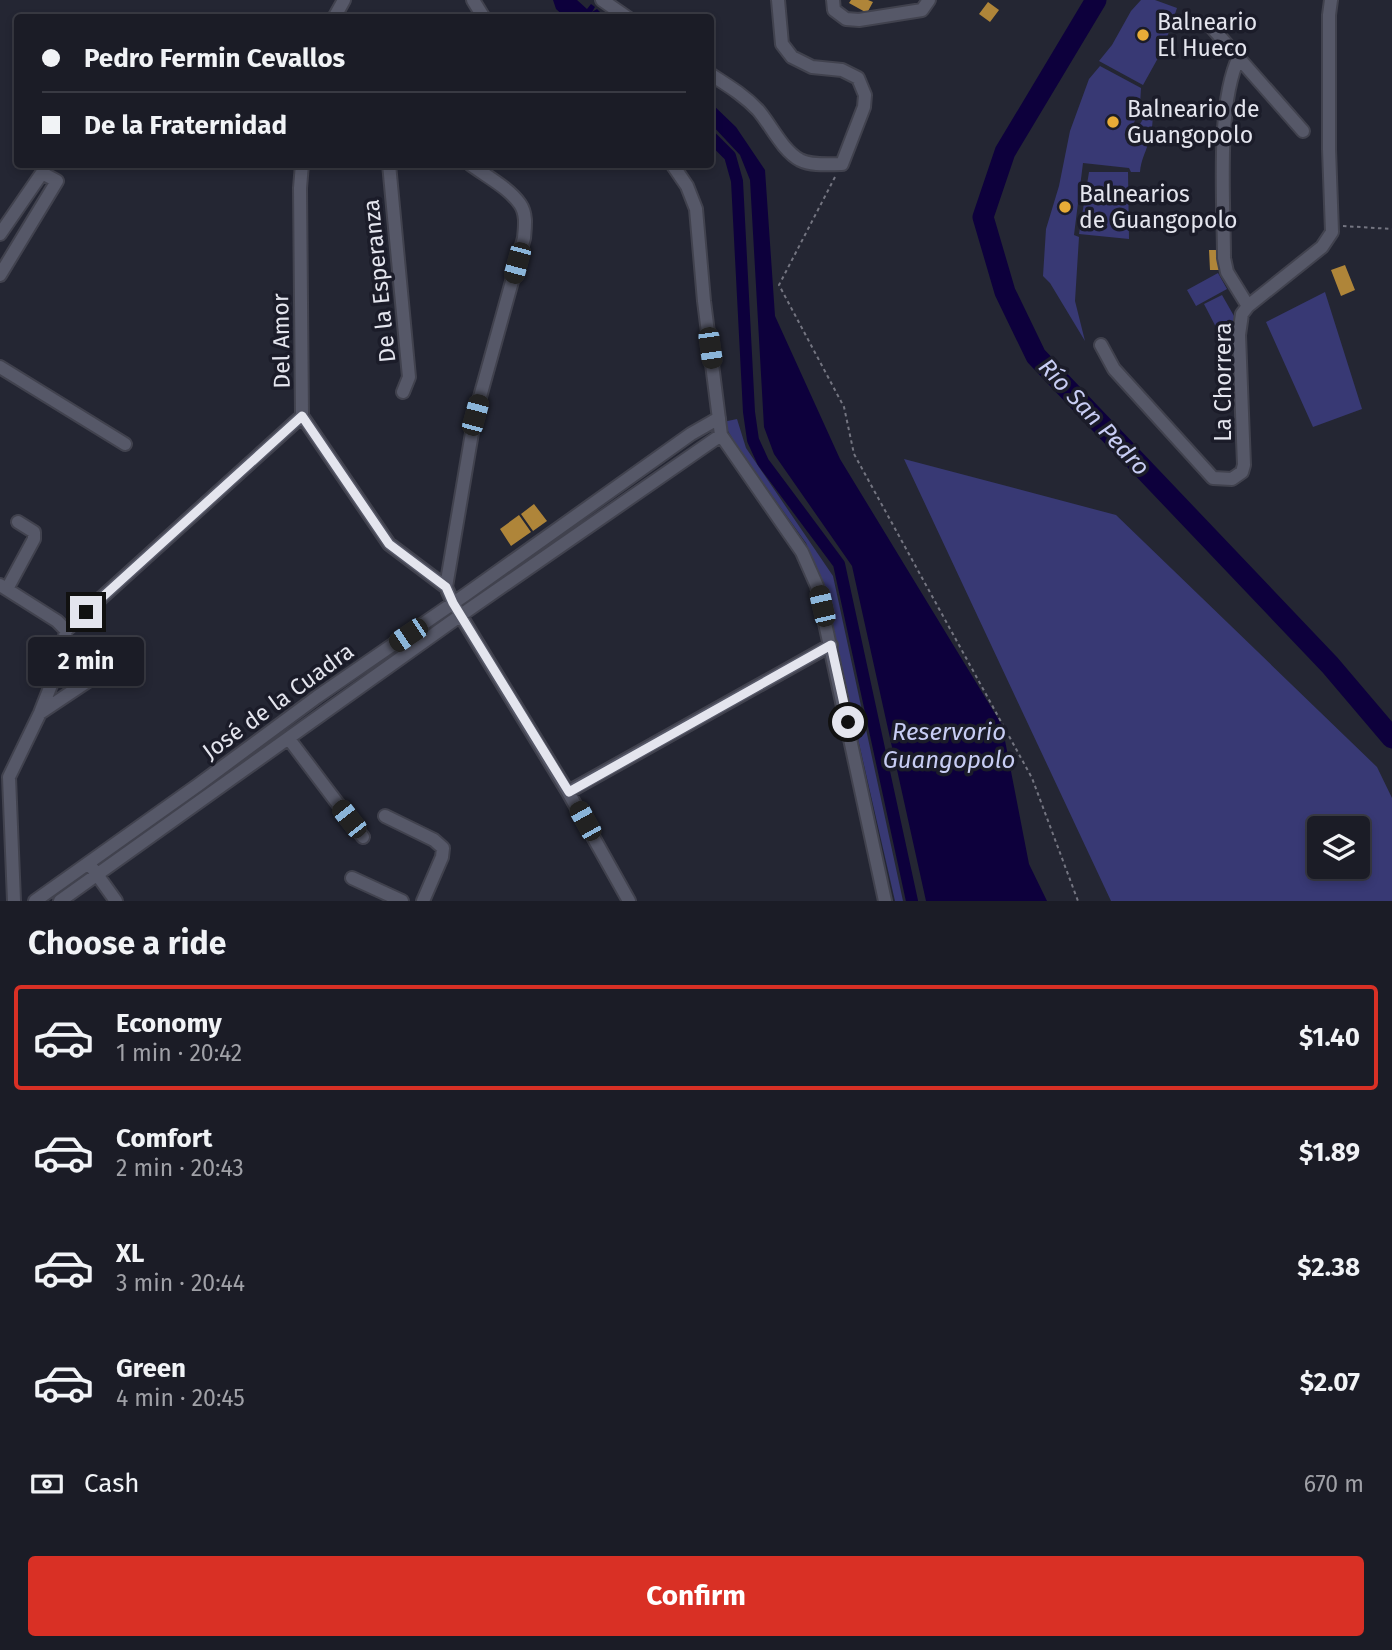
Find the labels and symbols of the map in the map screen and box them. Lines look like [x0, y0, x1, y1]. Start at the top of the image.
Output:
place label: Balneario El Hueco [1157, 8, 1257, 62]
marker: Balneario El Hueco [1135, 27, 1151, 43]
place label: Balneario de Guangopolo [1127, 95, 1259, 149]
marker: Balneario de Guangopolo [1105, 114, 1121, 130]
place label: Balnearios de Guangopolo [1079, 180, 1237, 234]
street label: De la Esperanza [357, 198, 401, 364]
marker: Balnearios de Guangopolo [1057, 199, 1073, 215]
car [502, 240, 533, 286]
street label: Del Amor [266, 293, 296, 389]
street label: La Chorrera [1209, 322, 1237, 442]
car [697, 326, 724, 370]
water label: Río San Pedro [1033, 353, 1155, 481]
car [460, 392, 491, 438]
car [808, 583, 837, 629]
route end [70, 596, 102, 628]
car [385, 615, 432, 655]
callout: 2 min [28, 636, 144, 686]
street label: José de la Cuadra [197, 637, 359, 765]
route start [832, 706, 864, 738]
water label: Reservorio Guangopolo [883, 718, 1015, 774]
car [328, 796, 371, 842]
car [566, 798, 605, 844]

